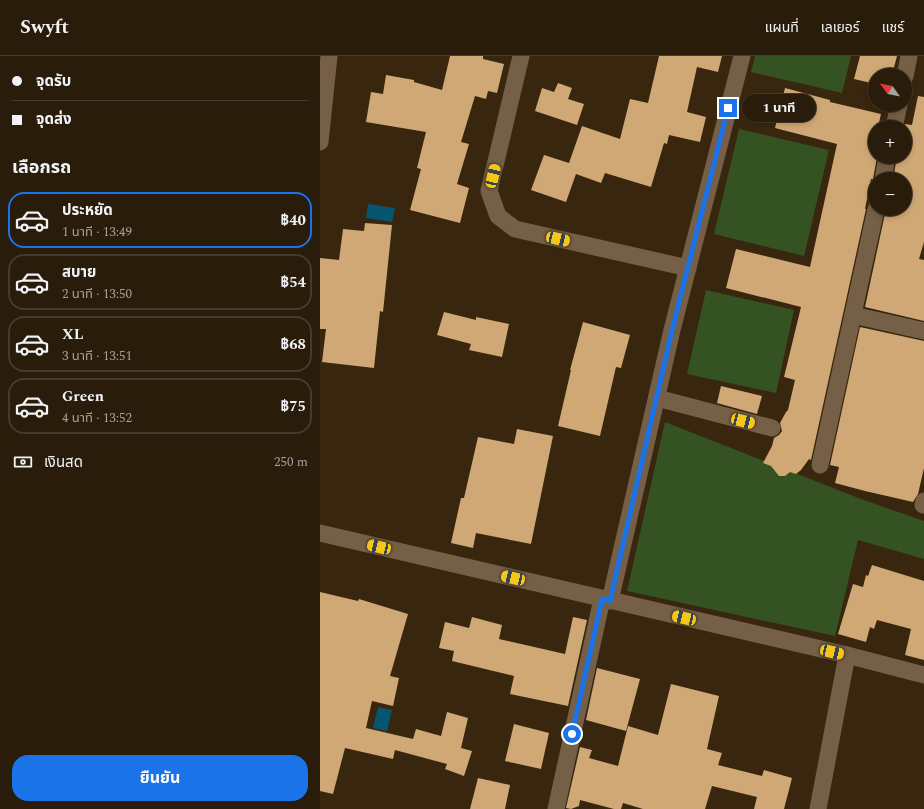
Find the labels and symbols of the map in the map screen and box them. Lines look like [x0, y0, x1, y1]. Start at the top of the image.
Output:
north arrow [868, 68, 912, 112]
callout: 1 นาที [742, 94, 816, 122]
route end [719, 99, 737, 117]
car [484, 163, 502, 189]
car [545, 230, 571, 248]
car [730, 412, 756, 430]
car [366, 538, 392, 556]
car [500, 569, 526, 587]
car [671, 609, 697, 627]
car [819, 643, 845, 661]
route start [563, 725, 581, 743]

